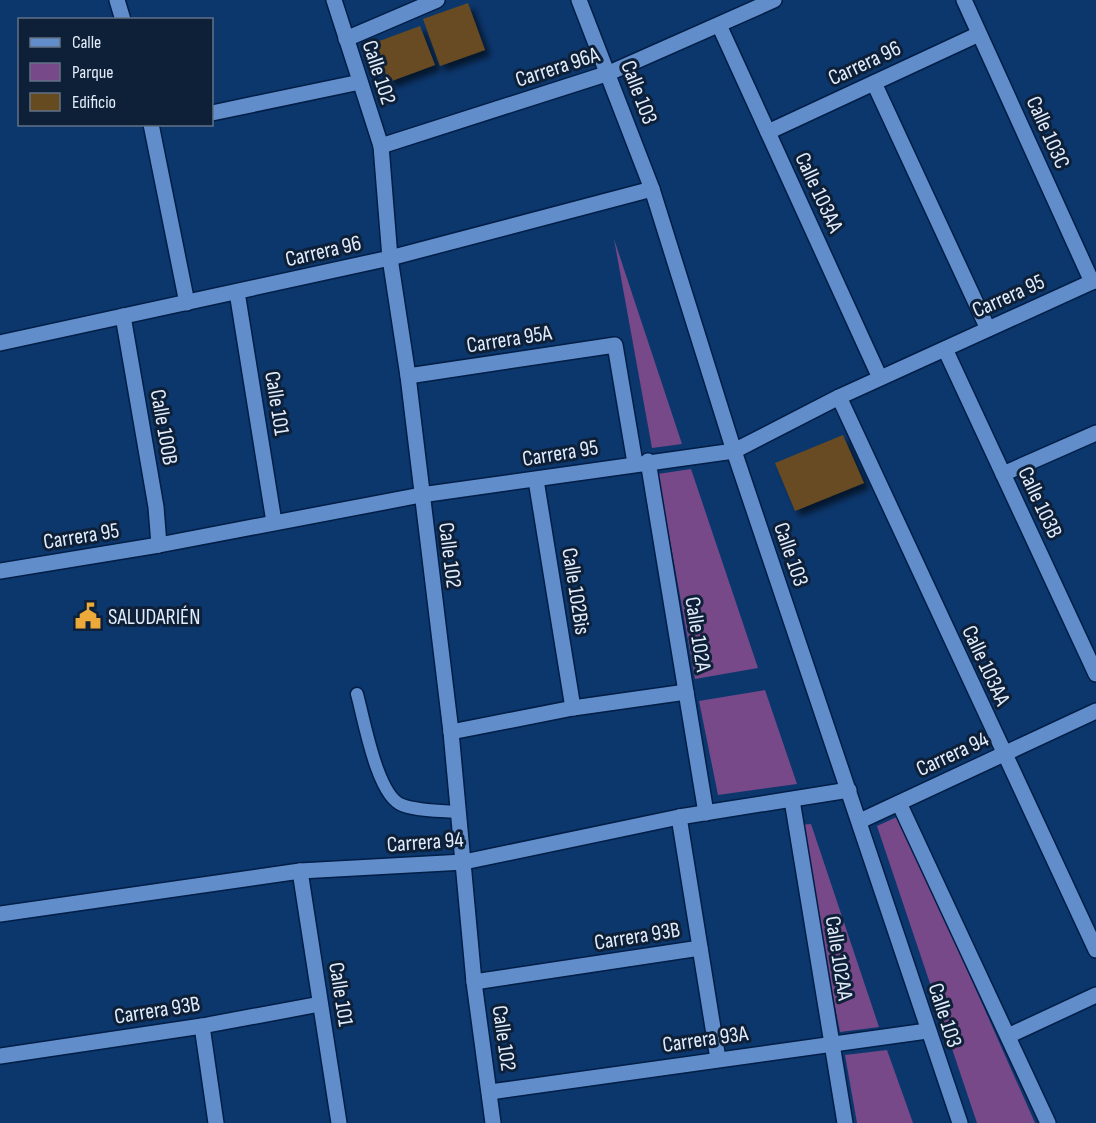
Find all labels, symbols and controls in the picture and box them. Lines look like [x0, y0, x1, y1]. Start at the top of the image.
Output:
legend [18, 18, 213, 126]
text: Calle [72, 32, 101, 53]
street label: Carrera 96 [824, 35, 905, 92]
street label: Calle 102 [356, 37, 402, 108]
street label: Carrera 96A [512, 41, 603, 94]
street label: Calle 103 [614, 57, 663, 128]
text: Parque [72, 62, 113, 83]
text: Edificio [72, 92, 116, 113]
street label: Calle 103C [1020, 92, 1076, 173]
street label: Calle 103AA [788, 148, 849, 237]
street label: Carrera 96 [283, 230, 364, 273]
street label: Carrera 95 [968, 268, 1049, 324]
street label: Carrera 95A [465, 319, 554, 360]
street label: Calle 101 [258, 369, 295, 437]
street label: Calle 100B [144, 387, 183, 467]
street label: Carrera 95 [520, 434, 600, 473]
street label: Calle 103B [1011, 463, 1068, 543]
street label: Carrera 95 [41, 517, 121, 556]
street label: Calle 103 [767, 519, 814, 590]
street label: Calle 102 [432, 521, 467, 590]
street label: Calle 102Bis [555, 546, 596, 637]
street label: Calle 102A [678, 595, 717, 674]
public building icon: SALUDARIÉN [73, 601, 103, 631]
place label: SALUDARIÉN [108, 604, 200, 631]
street label: Calle 103AA [955, 621, 1016, 710]
street label: Carrera 94 [912, 726, 993, 783]
street label: Carrera 94 [386, 826, 464, 859]
street label: Calle 102AA [819, 914, 859, 1003]
street label: Carrera 93B [592, 916, 682, 957]
street label: Calle 101 [322, 960, 359, 1028]
street label: Calle 103 [922, 980, 968, 1051]
street label: Carrera 93B [112, 990, 202, 1031]
street label: Calle 102 [486, 1004, 521, 1073]
street label: Carrera 93A [661, 1020, 750, 1059]

